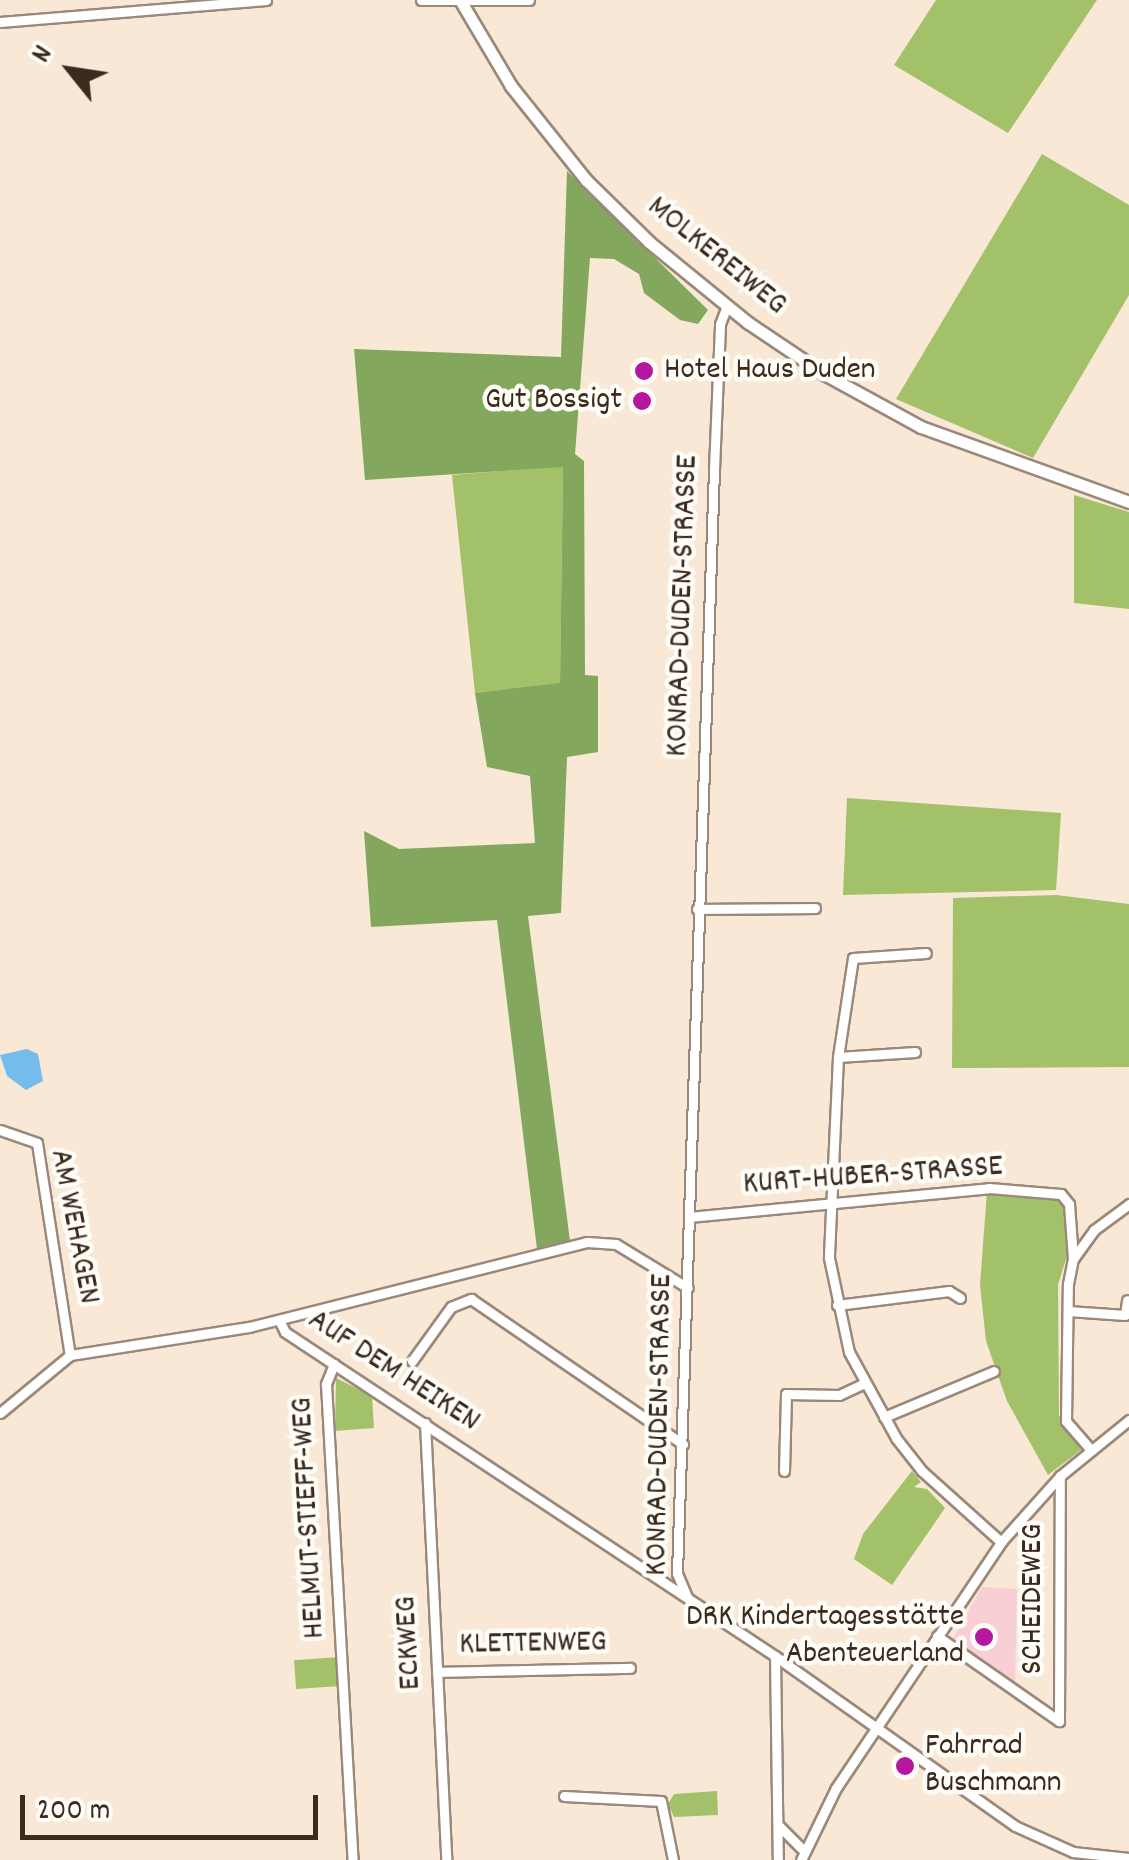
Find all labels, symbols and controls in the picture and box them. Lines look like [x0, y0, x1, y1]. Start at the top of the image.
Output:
north arrow [20, 20, 120, 120]
text: N [23, 39, 65, 71]
street label: MOLKEREIWEG [638, 189, 794, 325]
place label: Hotel Haus Duden [664, 352, 876, 390]
marker: Hotel Haus Duden [633, 360, 655, 382]
place label: Gut Bossigt [485, 382, 622, 420]
marker: Gut Bossigt [631, 390, 653, 412]
street label: KONRAD-DUDEN-STRASSE [660, 454, 708, 758]
street label: AM WEHAGEN [39, 1146, 107, 1308]
street label: KURT-HUBER-STRASSE [742, 1149, 1004, 1205]
street label: KONRAD-DUDEN-STRASSE [639, 1274, 683, 1576]
street label: AUF DEM HEIKEN [300, 1302, 486, 1442]
street label: HELMUT-STIEFF-WEG [284, 1396, 336, 1640]
street label: SCHEIDEWEG [1015, 1524, 1053, 1674]
street label: ECKWEG [388, 1595, 432, 1691]
place label: DRK Kindertagesstätte Abenteuerland [686, 1600, 964, 1675]
street label: KLETTENWEG [459, 1625, 607, 1665]
marker: DRK Kindertagesstätte Abenteuerland [973, 1626, 995, 1648]
place label: Fahrrad Buschmann [925, 1729, 1062, 1804]
marker: Fahrrad Buschmann [894, 1755, 916, 1777]
scale bar [25, 1775, 322, 1837]
text: 200 m [37, 1791, 110, 1834]

